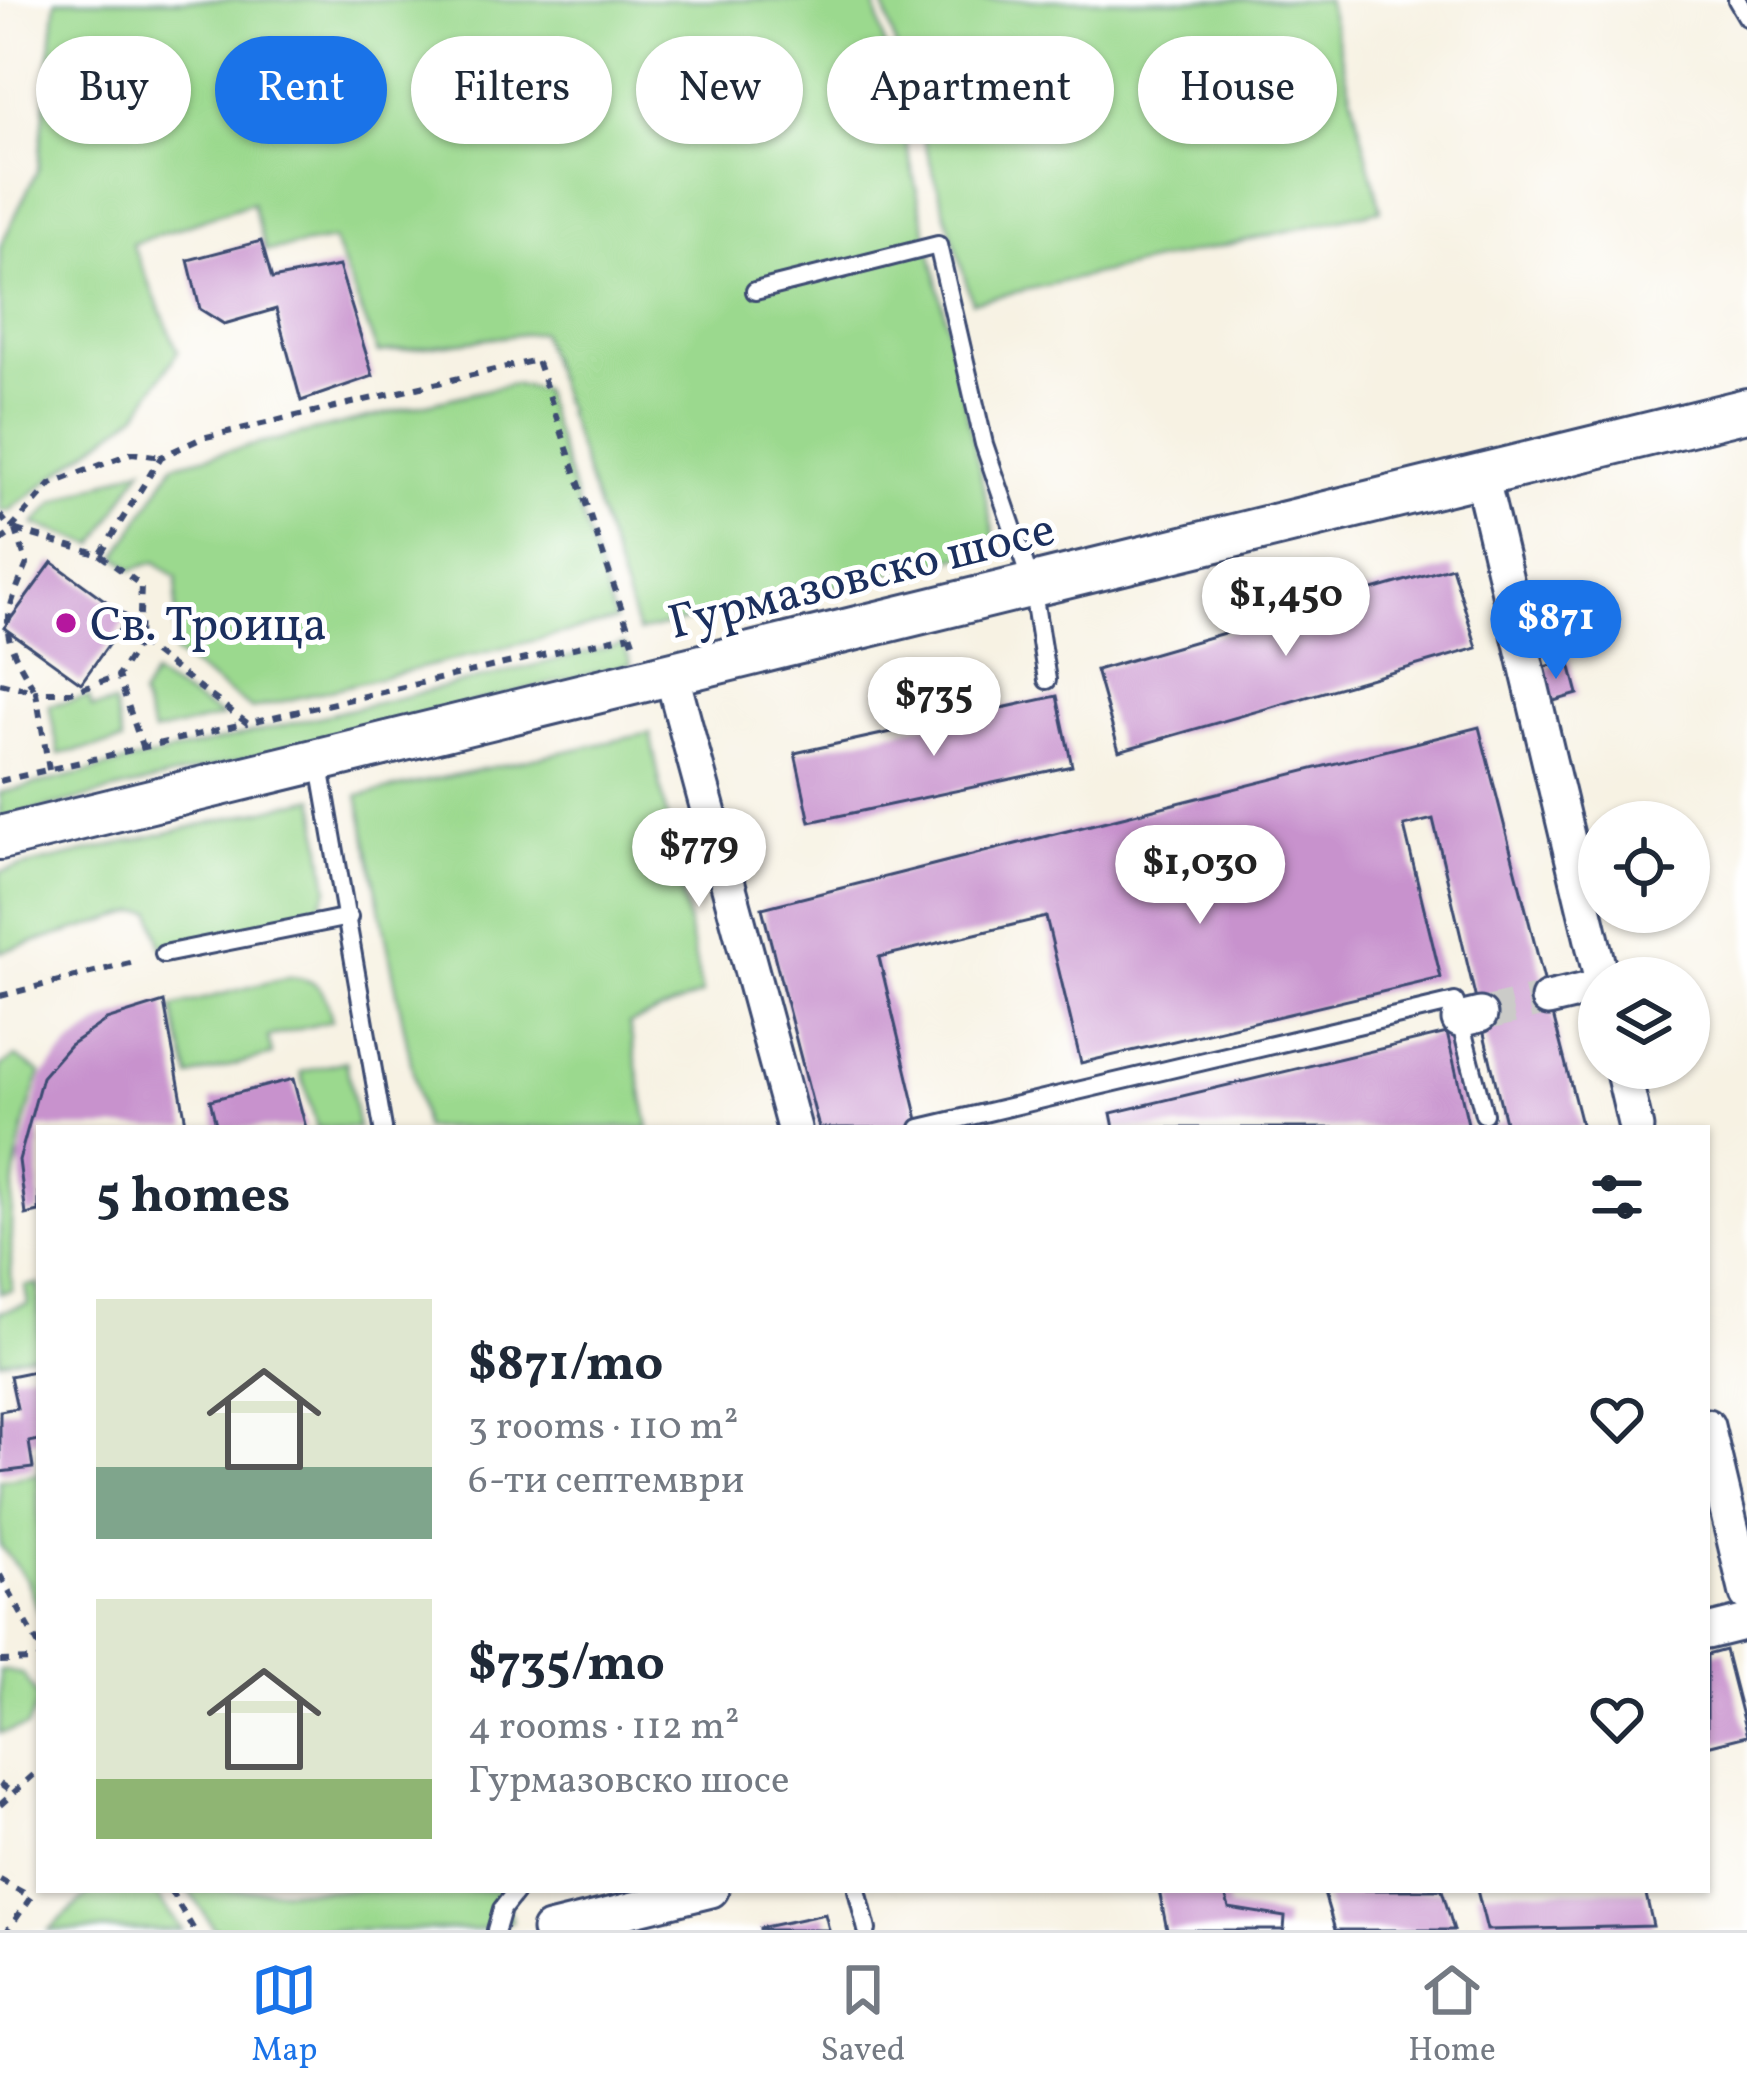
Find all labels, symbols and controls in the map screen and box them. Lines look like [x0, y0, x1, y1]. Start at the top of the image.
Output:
chip: Buy [36, 36, 191, 144]
chip: Rent [215, 36, 387, 144]
chip: Filters [411, 36, 612, 144]
chip: New [636, 36, 803, 144]
chip: Apartment [827, 36, 1114, 144]
chip: House [1138, 36, 1337, 144]
street label: Гурмазовско шосе [662, 498, 1062, 659]
pin: $1,450 [1188, 557, 1384, 659]
text: $1,450 [1229, 569, 1343, 623]
pin: $871 [1485, 580, 1627, 682]
text: $871 [1517, 592, 1595, 646]
place label: Св. Троица [90, 594, 327, 661]
marker: Св. Троица [53, 610, 79, 636]
pin: $735 [863, 657, 1005, 759]
text: $735 [895, 669, 973, 723]
map controls [1578, 801, 1710, 1089]
button: locate [1578, 801, 1710, 933]
pin: $779 [628, 808, 770, 910]
text: $779 [659, 820, 739, 874]
pin: $1,030 [1102, 825, 1298, 927]
text: $1,030 [1142, 837, 1258, 891]
button: layers [1578, 957, 1710, 1089]
text: 5 homes [96, 1162, 290, 1233]
icon: filters [1584, 1164, 1650, 1230]
text: $871/mo [468, 1330, 663, 1401]
icon: home [192, 1347, 336, 1491]
icon: heart [1584, 1386, 1650, 1452]
text: 3 rooms · 110 m² [468, 1401, 739, 1455]
text: 6-ти септември [468, 1455, 744, 1509]
text: $735/mo [468, 1630, 665, 1701]
icon: home [192, 1647, 336, 1791]
icon: heart [1584, 1686, 1650, 1752]
text: 4 rooms · 112 m² [468, 1701, 739, 1755]
text: Гурмазовско шосе [468, 1755, 790, 1809]
tab: Map [251, 1957, 318, 2075]
tab: Saved [820, 1957, 905, 2075]
tab: Home [1408, 1957, 1496, 2075]

